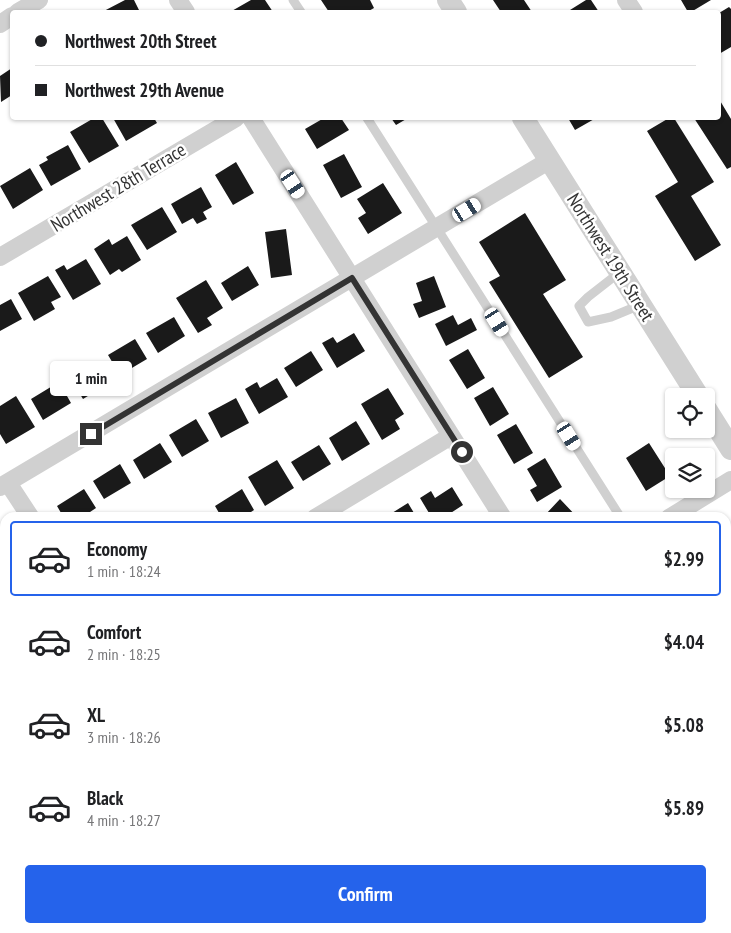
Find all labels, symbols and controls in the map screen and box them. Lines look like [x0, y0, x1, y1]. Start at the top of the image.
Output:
text: Northwest 20th Street [65, 29, 217, 53]
text: Northwest 29th Avenue [65, 78, 224, 102]
street label: Northwest 28th Terrace [46, 137, 190, 237]
car [278, 167, 307, 201]
street label: Northwest 19th Street [562, 189, 660, 326]
car [450, 196, 483, 224]
car [482, 305, 511, 339]
callout: 1 min [50, 362, 132, 396]
text: 1 min [75, 368, 107, 388]
map controls [665, 388, 715, 498]
button: locate [665, 388, 715, 438]
car [554, 419, 583, 453]
route end [80, 423, 102, 445]
route start [451, 441, 473, 463]
button: layers [665, 448, 715, 498]
icon: car [27, 536, 72, 581]
text: Economy [87, 537, 147, 561]
text: $2.99 [664, 547, 704, 571]
text: 1 min · 18:24 [87, 561, 161, 581]
icon: car [27, 619, 72, 664]
text: Comfort [87, 620, 141, 644]
text: $4.04 [664, 630, 704, 654]
text: 2 min · 18:25 [87, 644, 161, 664]
icon: car [27, 702, 72, 747]
text: XL [87, 703, 105, 727]
text: $5.08 [664, 713, 704, 737]
text: 3 min · 18:26 [87, 727, 161, 747]
icon: car [27, 785, 72, 830]
text: Black [87, 786, 123, 810]
text: $5.89 [664, 796, 704, 820]
text: 4 min · 18:27 [87, 810, 161, 830]
button: Confirm [25, 865, 706, 923]

